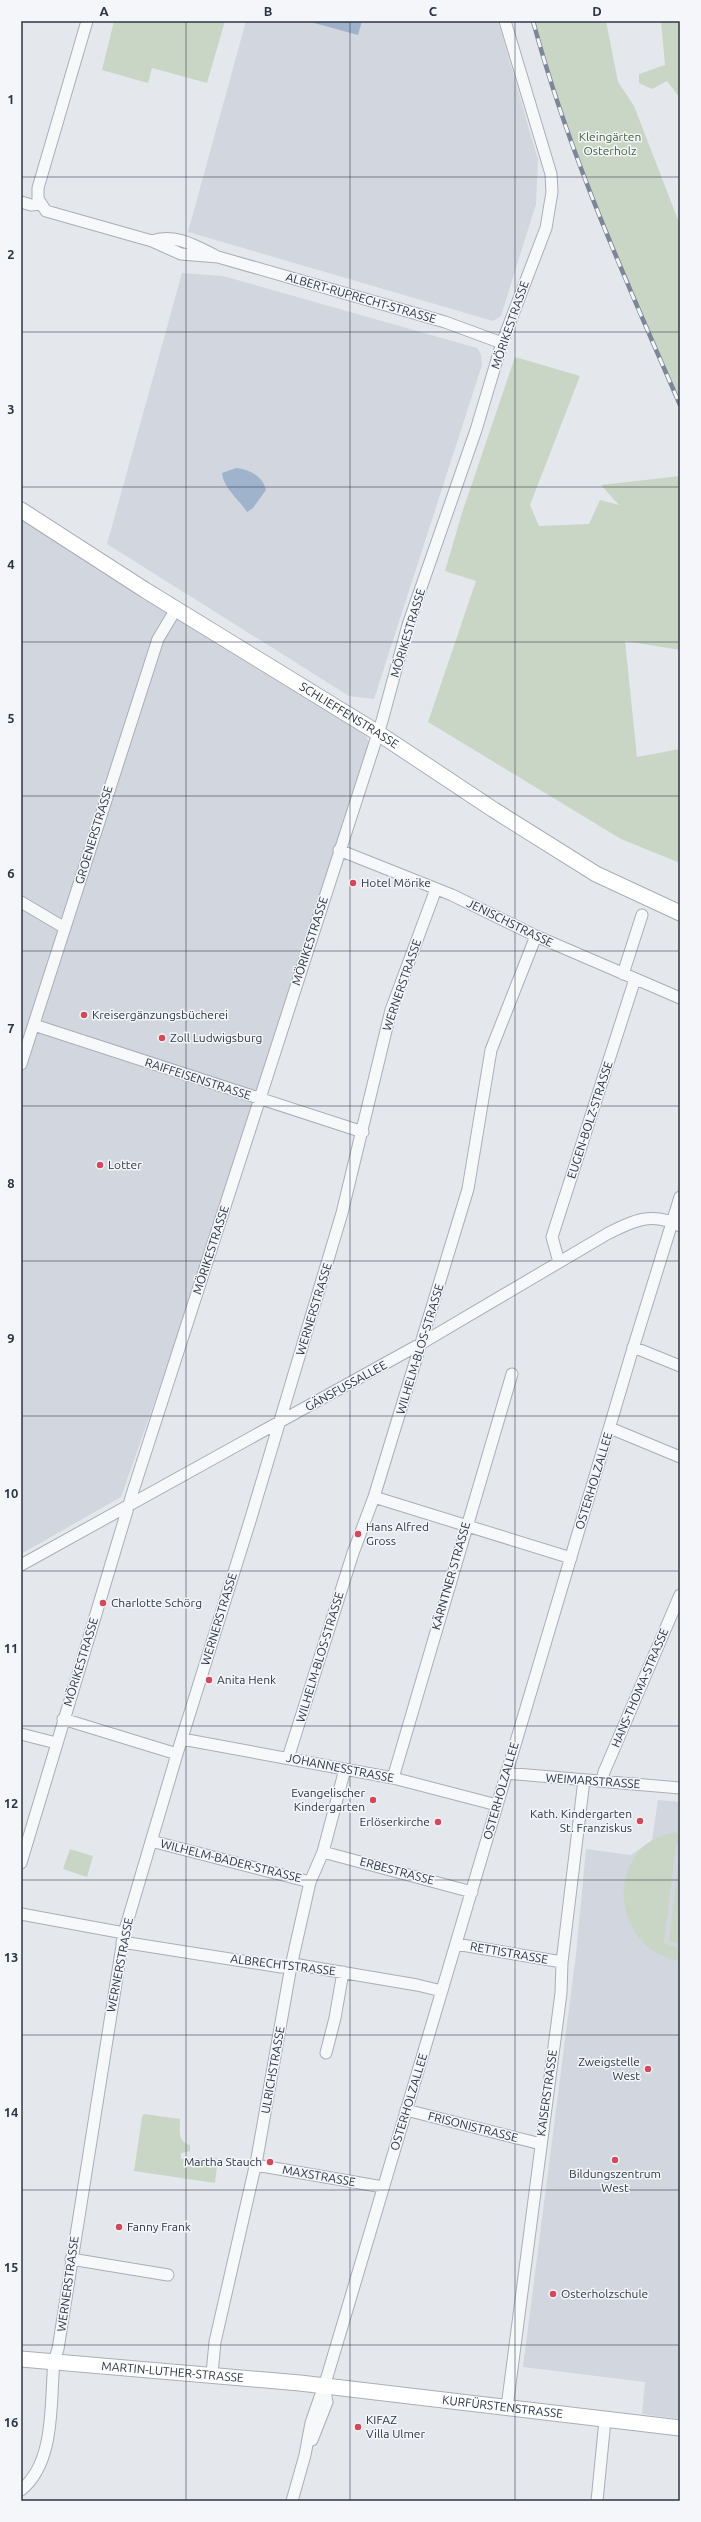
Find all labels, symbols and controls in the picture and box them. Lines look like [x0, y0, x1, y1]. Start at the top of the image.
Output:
text: A [99, 4, 109, 18]
text: B [264, 4, 273, 18]
text: C [429, 4, 438, 18]
text: D [592, 4, 602, 18]
text: 1 [7, 92, 15, 106]
park label: Kleingärten Osterholz [579, 130, 641, 157]
text: 2 [7, 247, 15, 261]
street label: ALBERT-RUPRECHT-STRASSE [284, 270, 438, 325]
street label: MÖRIKESTRASSE [488, 279, 531, 371]
text: 3 [7, 402, 15, 416]
text: 4 [7, 557, 15, 571]
street label: MÖRIKESTRASSE [388, 587, 427, 679]
street label: SCHLIEFFENSTRASSE [297, 679, 401, 751]
text: 5 [7, 711, 15, 725]
street label: GROENERSTRASSE [72, 784, 115, 886]
text: 6 [7, 866, 15, 880]
place label: Hotel Mörike [361, 876, 431, 889]
marker: Hotel Mörike [348, 878, 358, 888]
street label: MÖRIKESTRASSE [289, 895, 330, 987]
street label: JENISCHSTRASSE [465, 896, 556, 949]
street label: WERNERSTRASSE [380, 937, 423, 1032]
place label: Kreisergänzungsbücherei [92, 1008, 228, 1021]
marker: Kreisergänzungsbücherei [79, 1010, 89, 1020]
text: 7 [7, 1021, 15, 1035]
place label: Zoll Ludwigsburg [170, 1031, 262, 1044]
marker: Zoll Ludwigsburg [157, 1033, 167, 1043]
street label: RAIFFEISENSTRASSE [143, 1055, 253, 1102]
street label: EUGEN-BOLZ-STRASSE [564, 1059, 615, 1180]
place label: Lotter [108, 1158, 142, 1171]
marker: Lotter [95, 1160, 105, 1170]
text: 8 [7, 1176, 15, 1190]
street label: MÖRIKESTRASSE [190, 1204, 231, 1296]
street label: WERNERSTRASSE [293, 1261, 334, 1357]
street label: WILHELM-BLOS-STRASSE [393, 1282, 446, 1416]
text: 9 [7, 1331, 15, 1345]
street label: GÄNSFUSSALLEE [303, 1358, 389, 1413]
street label: OSTERHOLZALLEE [573, 1430, 615, 1531]
text: 10 [4, 1486, 18, 1500]
place label: Hans Alfred Gross [366, 1520, 429, 1547]
street label: KÄRNTNER STRASSE [429, 1520, 472, 1631]
marker: Hans Alfred Gross [353, 1529, 363, 1539]
street label: WERNERSTRASSE [198, 1571, 239, 1667]
street label: WILHELM-BLOS-STRASSE [293, 1590, 346, 1724]
place label: Charlotte Schörg [111, 1596, 202, 1609]
marker: Charlotte Schörg [98, 1598, 108, 1608]
street label: MÖRIKESTRASSE [61, 1616, 100, 1708]
street label: HANS-THOMA-STRASSE [609, 1626, 671, 1749]
text: 11 [4, 1641, 18, 1655]
place label: Anita Henk [217, 1673, 276, 1686]
marker: Anita Henk [204, 1675, 214, 1685]
street label: OSTERHOLZALLEE [480, 1740, 521, 1841]
street label: JOHANNESSTRASSE [285, 1751, 395, 1784]
street label: WEIMARSTRASSE [545, 1771, 641, 1790]
place label: Evangelischer Kindergarten [291, 1786, 365, 1813]
marker: Evangelischer Kindergarten [368, 1795, 378, 1805]
text: 12 [4, 1796, 18, 1810]
place label: Kath. Kindergarten St. Franziskus [530, 1807, 632, 1834]
place label: Erlöserkirche [360, 1815, 430, 1828]
marker: Kath. Kindergarten St. Franziskus [635, 1816, 645, 1826]
marker: Erlöserkirche [433, 1817, 443, 1827]
street label: WILHELM-BADER-STRASSE [159, 1837, 303, 1884]
street label: ERBESTRASSE [358, 1854, 436, 1887]
street label: WERNERSTRASSE [104, 1916, 135, 2013]
street label: RETTISTRASSE [469, 1939, 549, 1966]
text: 13 [4, 1950, 18, 1964]
street label: ALBRECHTSTRASSE [230, 1952, 337, 1977]
street label: ULRICHSTRASSE [258, 2025, 287, 2115]
street label: KAISERSTRASSE [534, 2049, 559, 2137]
street label: OSTERHOLZALLEE [388, 2051, 430, 2152]
place label: Zweigstelle West [578, 2055, 640, 2082]
marker: Zweigstelle West [643, 2064, 653, 2074]
text: 14 [4, 2105, 18, 2119]
street label: FRISONISTRASSE [427, 2109, 520, 2144]
place label: Martha Stauch [184, 2155, 262, 2168]
marker: Bildungszentrum West [610, 2155, 620, 2165]
marker: Martha Stauch [265, 2157, 275, 2167]
street label: MAXSTRASSE [282, 2163, 357, 2188]
place label: Bildungszentrum West [569, 2167, 661, 2194]
place label: Fanny Frank [127, 2220, 191, 2233]
marker: Fanny Frank [114, 2222, 124, 2232]
street label: WERNERSTRASSE [54, 2235, 81, 2332]
text: 15 [4, 2260, 18, 2274]
place label: Osterholzschule [561, 2287, 648, 2300]
marker: Osterholzschule [548, 2289, 558, 2299]
street label: MARTIN-LUTHER-STRASSE [101, 2359, 244, 2384]
street label: KURFÜRSTENSTRASSE [442, 2393, 564, 2420]
place label: KIFAZ Villa Ulmer [366, 2413, 425, 2440]
text: 16 [4, 2415, 18, 2429]
marker: KIFAZ Villa Ulmer [353, 2422, 363, 2432]

